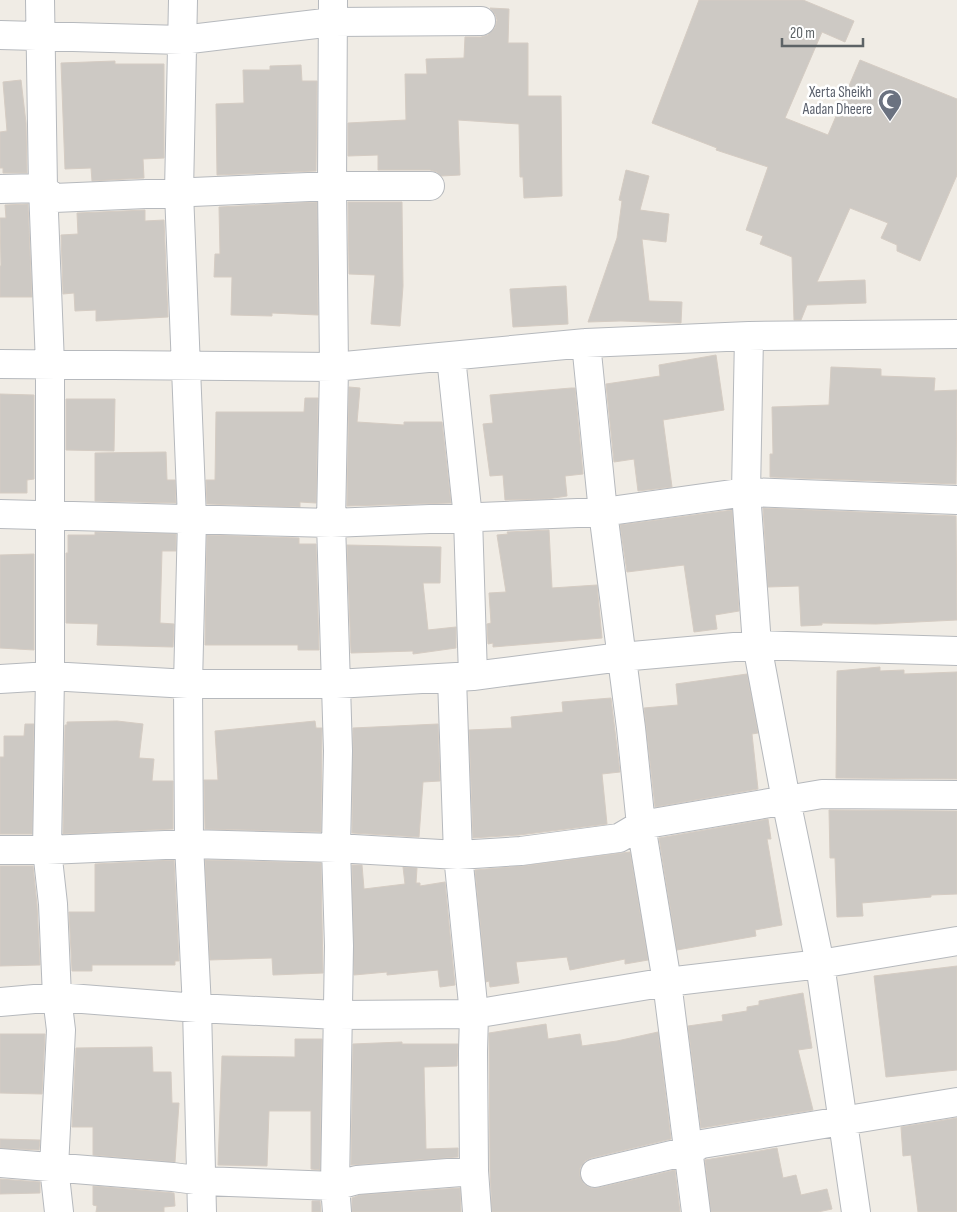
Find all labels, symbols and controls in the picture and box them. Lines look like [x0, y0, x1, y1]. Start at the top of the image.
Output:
scale bar [782, 15, 863, 47]
text: 20 m [790, 24, 815, 43]
place label: Xerta Sheikh Aadan Dheere [802, 83, 872, 119]
mosque icon: Xerta Sheikh Aadan Dheere [877, 88, 903, 122]

